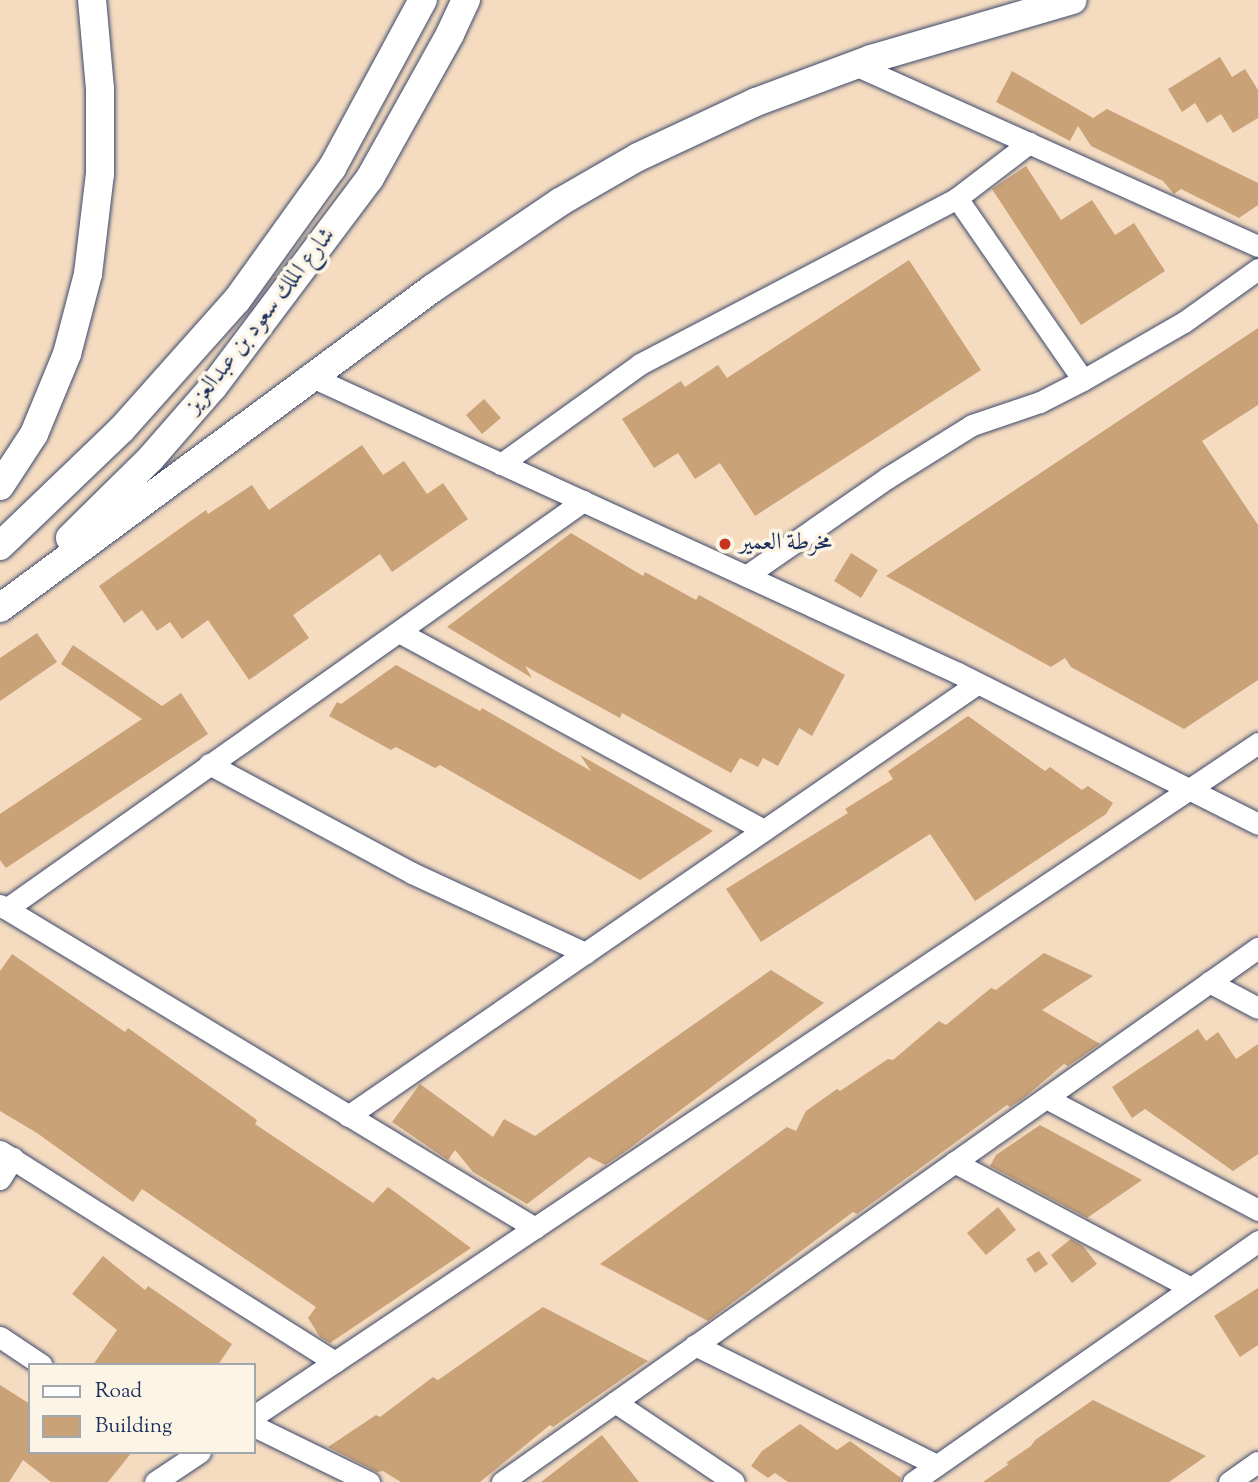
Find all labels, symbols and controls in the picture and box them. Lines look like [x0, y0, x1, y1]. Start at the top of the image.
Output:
street label: شارع الملك سعود بن عبدالعزيز [179, 222, 343, 420]
place label: مخرطة العمير [739, 530, 832, 558]
marker: مخرطة العمير [717, 536, 733, 552]
legend [28, 1363, 256, 1454]
text: Road [95, 1377, 142, 1407]
text: Building [95, 1412, 172, 1442]

